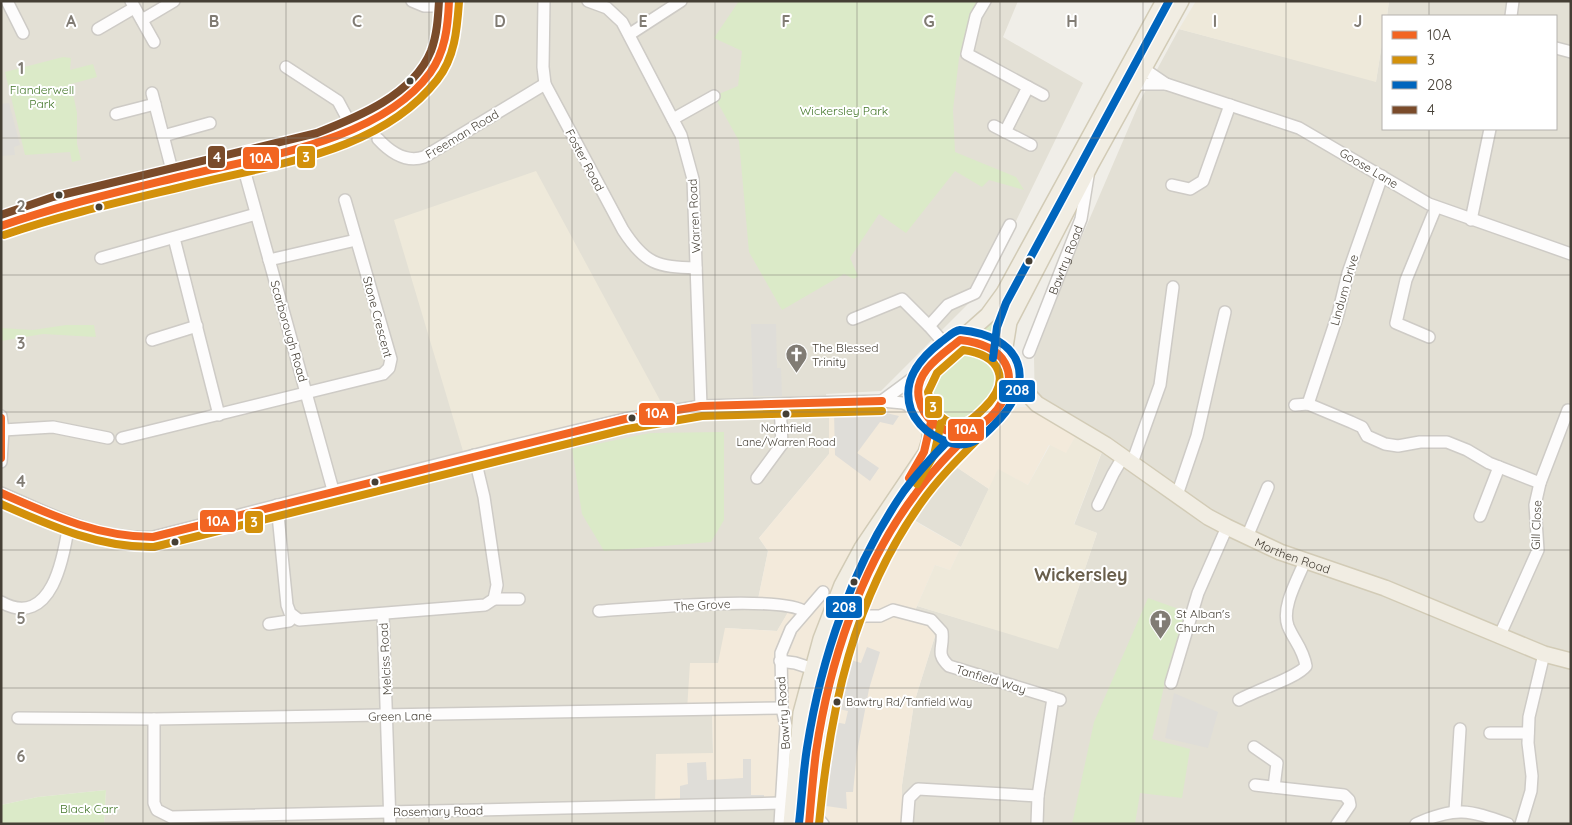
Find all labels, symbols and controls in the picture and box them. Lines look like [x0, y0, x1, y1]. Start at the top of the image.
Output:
text: A [66, 11, 77, 31]
text: B [209, 11, 219, 31]
text: C [352, 11, 362, 31]
text: D [494, 11, 506, 31]
text: E [638, 11, 648, 31]
text: F [782, 11, 791, 31]
text: G [923, 11, 935, 31]
text: H [1066, 11, 1078, 31]
text: I [1213, 11, 1217, 31]
text: J [1354, 11, 1362, 31]
legend [1382, 15, 1557, 130]
text: 10A [1427, 25, 1451, 44]
text: 3 [1427, 50, 1435, 69]
text: 1 [18, 58, 24, 78]
text: 208 [1427, 75, 1452, 94]
unlabelled marker [405, 76, 415, 86]
park label: Flanderwell Park [10, 82, 74, 111]
text: 4 [1427, 100, 1435, 119]
park label: Wickersley Park [800, 103, 888, 118]
street label: Freeman Road [423, 106, 501, 162]
street label: Foster Road [562, 126, 608, 194]
line badge: 4 [207, 145, 226, 169]
line badge: 3 [296, 145, 316, 169]
street label: Goose Lane [1337, 145, 1401, 192]
line badge: 10A [242, 146, 280, 170]
text: 4 [213, 148, 221, 166]
text: 3 [302, 148, 310, 166]
text: 10A [250, 149, 273, 167]
street label: Warren Road [685, 178, 703, 254]
unlabelled marker [54, 190, 64, 200]
text: 2 [16, 196, 26, 216]
unlabelled marker [94, 202, 104, 212]
street label: Bawtry Road [1045, 223, 1085, 297]
street label: Lindum Drive [1327, 253, 1361, 327]
unlabelled marker [1024, 256, 1034, 266]
street label: Stone Crescent [360, 275, 396, 359]
street label: Scarborough Road [267, 278, 311, 384]
text: 3 [17, 333, 25, 353]
place label: The Blessed Trinity [812, 340, 879, 369]
church icon: The Blessed Trinity [784, 342, 808, 373]
line badge: 208 [998, 379, 1036, 403]
text: 208 [1005, 381, 1029, 399]
line badge: 3 [924, 395, 943, 419]
text: 3 [929, 398, 937, 416]
line badge: 10A [638, 402, 676, 426]
text: 10A [646, 404, 669, 422]
marker: Northfield Lane/Warren Road [781, 409, 791, 419]
unlabelled marker [627, 413, 637, 423]
line badge: 10A [947, 418, 985, 442]
text: 10A [955, 420, 978, 438]
place label: Northfield Lane/Warren Road [736, 421, 836, 449]
text: 4 [16, 471, 26, 491]
unlabelled marker [370, 477, 380, 487]
street label: Gill Close [1528, 500, 1544, 550]
line badge: 10A [199, 509, 237, 533]
line badge: 3 [244, 510, 264, 534]
text: 10A [207, 512, 230, 530]
text: 3 [250, 513, 258, 531]
street label: Morthen Road [1253, 534, 1333, 576]
unlabelled marker [170, 537, 180, 547]
district label: Wickersley [1034, 563, 1128, 586]
unlabelled marker [849, 577, 859, 587]
line badge: 208 [825, 595, 863, 619]
street label: The Grove [673, 596, 731, 614]
text: 208 [832, 598, 856, 616]
place label: St Alban's Church [1176, 606, 1230, 635]
text: 5 [16, 608, 26, 628]
church icon: St Alban's Church [1148, 608, 1172, 639]
street label: Melciss Road [376, 622, 394, 696]
street label: Tanfield Way [954, 661, 1028, 697]
street label: Bawtry Road [773, 676, 793, 750]
place label: Bawtry Rd/Tanfield Way [846, 695, 972, 709]
marker: Bawtry Rd/Tanfield Way [832, 697, 842, 707]
street label: Green Lane [368, 708, 432, 724]
text: 6 [17, 746, 26, 766]
park label: Black Carr [60, 801, 118, 816]
street label: Rosemary Road [393, 803, 483, 819]

